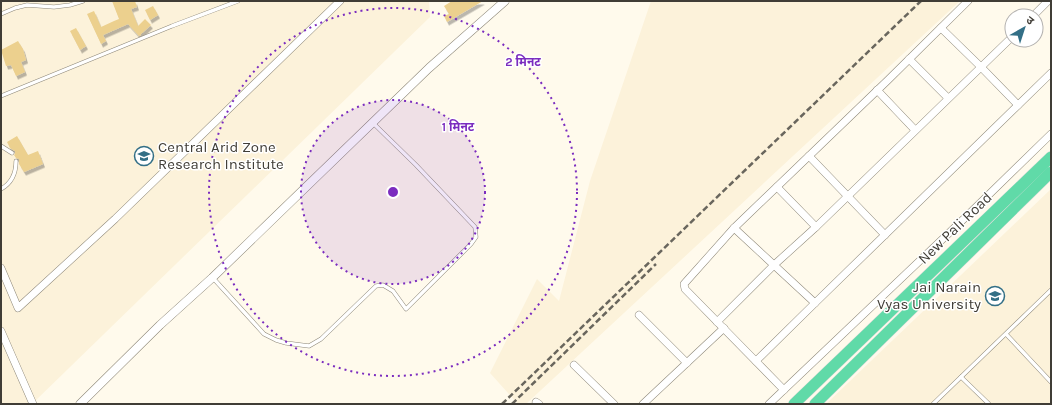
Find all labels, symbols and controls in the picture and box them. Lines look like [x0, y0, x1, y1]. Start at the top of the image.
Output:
north arrow [1004, 8, 1044, 48]
text: उ [1023, 14, 1037, 28]
text: 2 मिनट [505, 54, 541, 69]
text: 1 मिनट [442, 119, 475, 134]
place label: Central Arid Zone Research Institute [158, 138, 284, 173]
school or university icon: Central Arid Zone Research Institute [133, 145, 155, 167]
centre of rings [386, 185, 400, 199]
street label: New Pali Road [914, 188, 996, 268]
place label: Jai Narain Vyas University [877, 278, 981, 313]
school or university icon: Jai Narain Vyas University [984, 285, 1006, 307]

